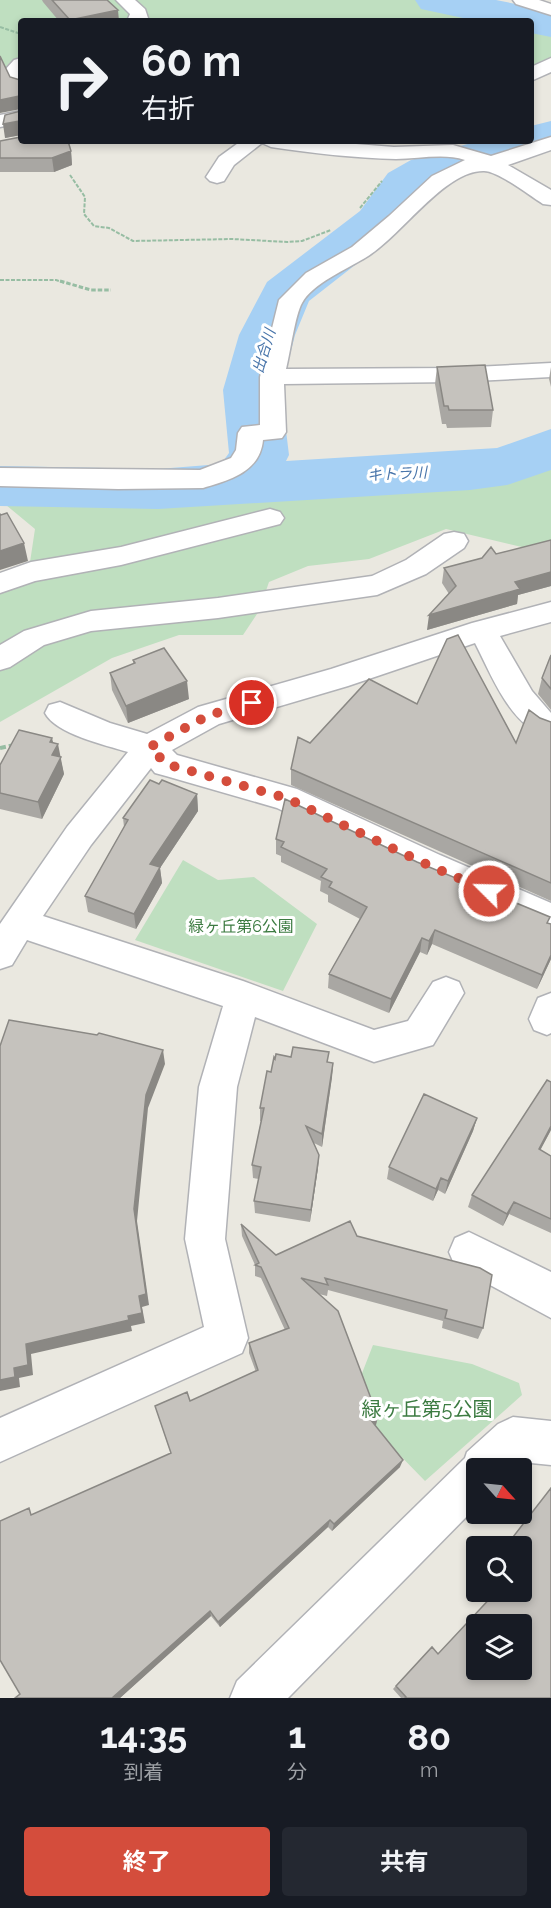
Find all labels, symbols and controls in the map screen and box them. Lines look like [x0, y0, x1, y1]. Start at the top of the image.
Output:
text: 60 m [141, 37, 241, 86]
icon: right [42, 42, 120, 120]
text: 右折 [141, 93, 195, 124]
water label: 出合川 [249, 325, 280, 375]
water label: キトラ川 [367, 463, 429, 485]
pin [226, 677, 277, 728]
icon: arrive [235, 686, 268, 719]
position arrow [457, 859, 521, 923]
park label: 緑ヶ丘第6公園 [188, 917, 294, 936]
park label: 緑ヶ丘第5公園 [362, 1397, 492, 1421]
north arrow [466, 1458, 532, 1524]
map controls [466, 1458, 532, 1680]
button: search [466, 1536, 532, 1602]
button: layers [466, 1614, 532, 1680]
text: 14:35 [100, 1714, 187, 1756]
text: 1 [288, 1714, 306, 1756]
text: 80 [407, 1716, 451, 1758]
text: m [420, 1758, 438, 1782]
text: 到着 [124, 1760, 164, 1784]
text: 分 [287, 1760, 307, 1784]
button: 終了 [24, 1827, 270, 1896]
button: 共有 [282, 1827, 527, 1896]

